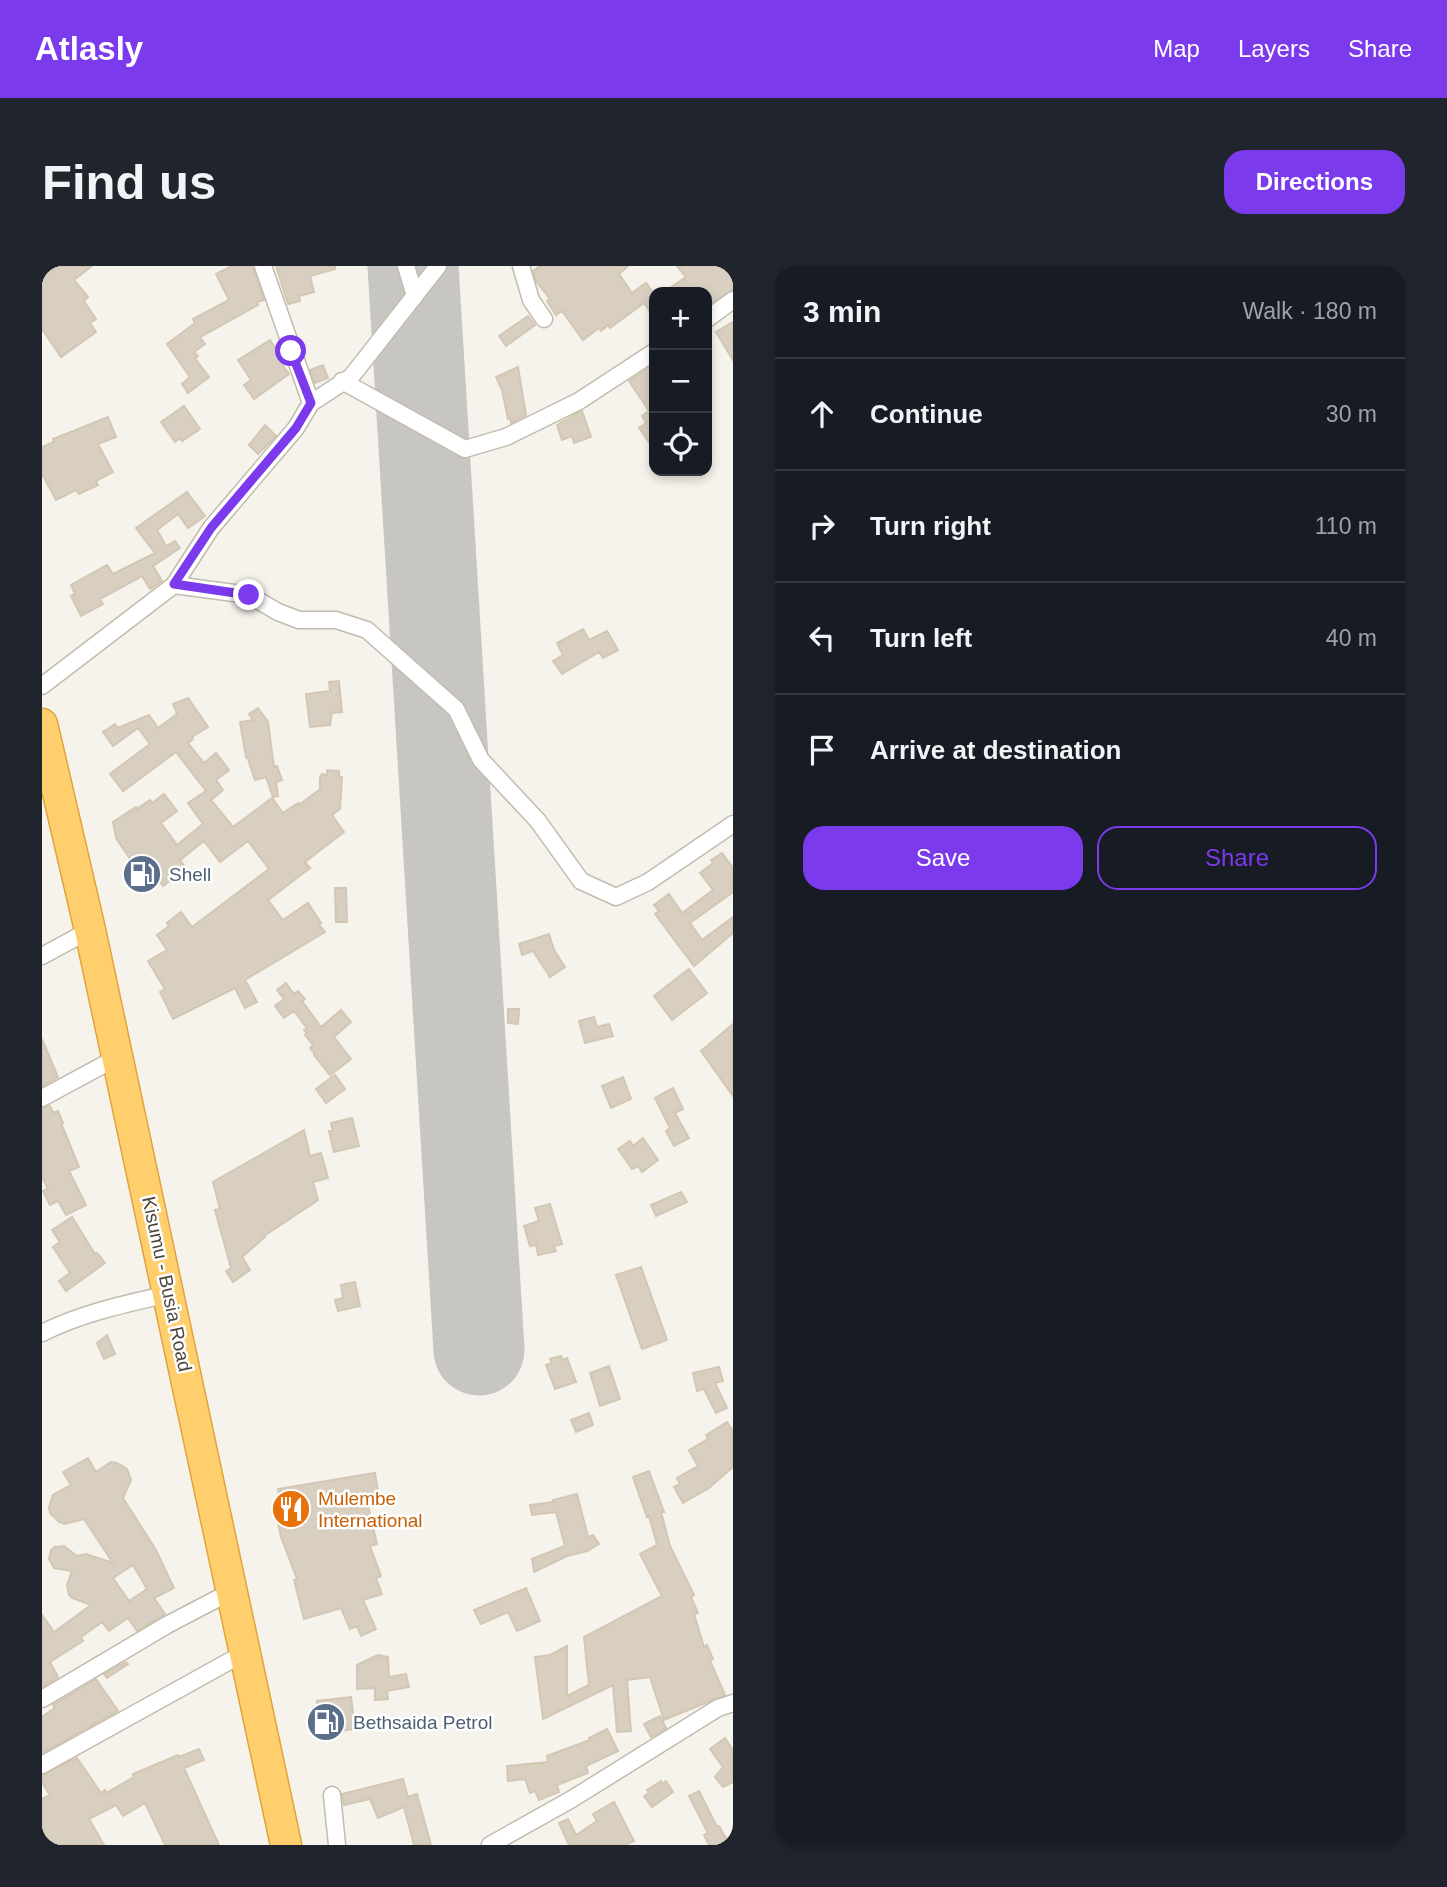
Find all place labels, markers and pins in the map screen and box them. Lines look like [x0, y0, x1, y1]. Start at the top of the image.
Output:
fuel station icon: Shell [121, 853, 163, 895]
place label: Shell [169, 864, 211, 885]
restaurant icon: Mulembe International [270, 1488, 312, 1530]
place label: Mulembe International [318, 1488, 423, 1531]
fuel station icon: Bethsaida Petrol [305, 1701, 347, 1743]
place label: Bethsaida Petrol [353, 1712, 492, 1733]

